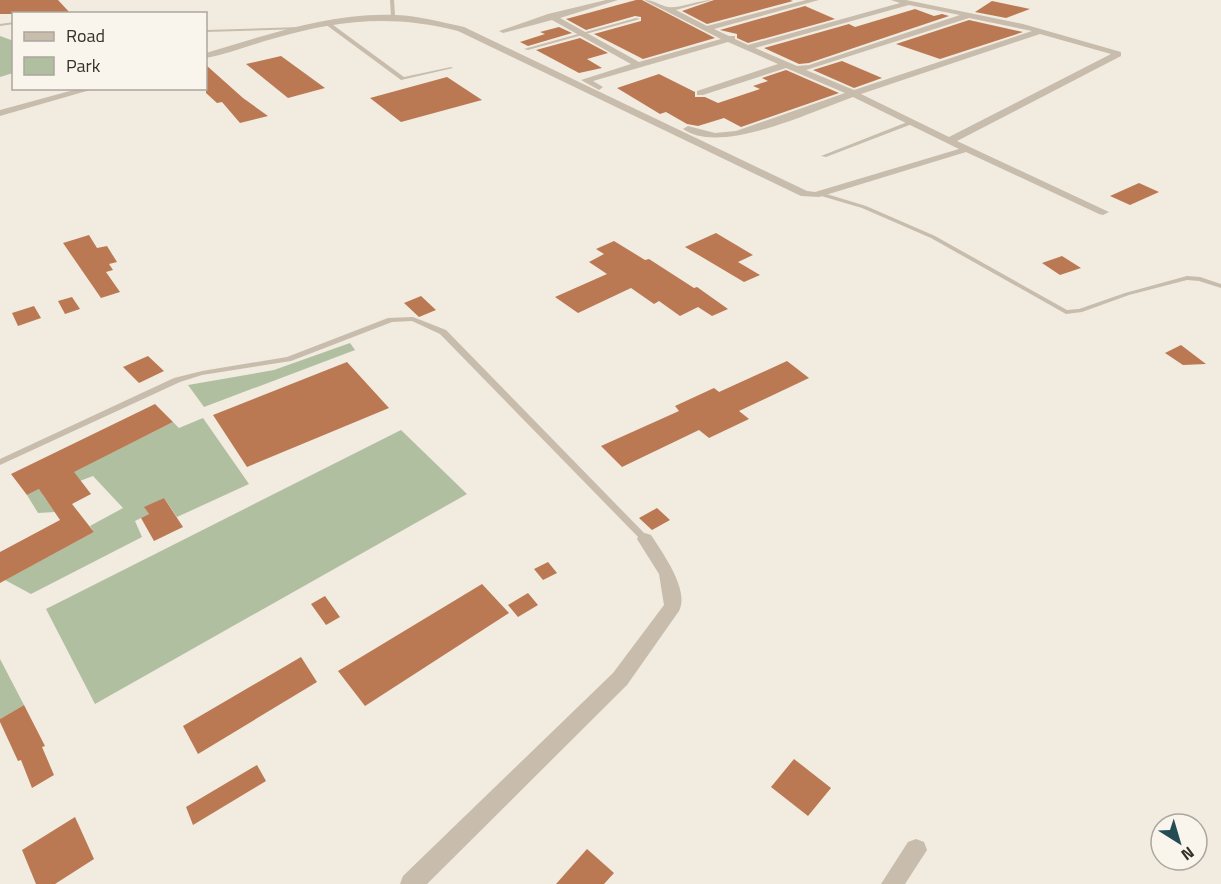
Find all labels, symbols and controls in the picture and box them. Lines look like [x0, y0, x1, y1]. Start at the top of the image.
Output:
legend [12, 12, 207, 90]
text: Road [66, 22, 105, 49]
text: Park [66, 52, 101, 79]
north arrow [1149, 812, 1209, 872]
text: N [1176, 841, 1200, 867]

